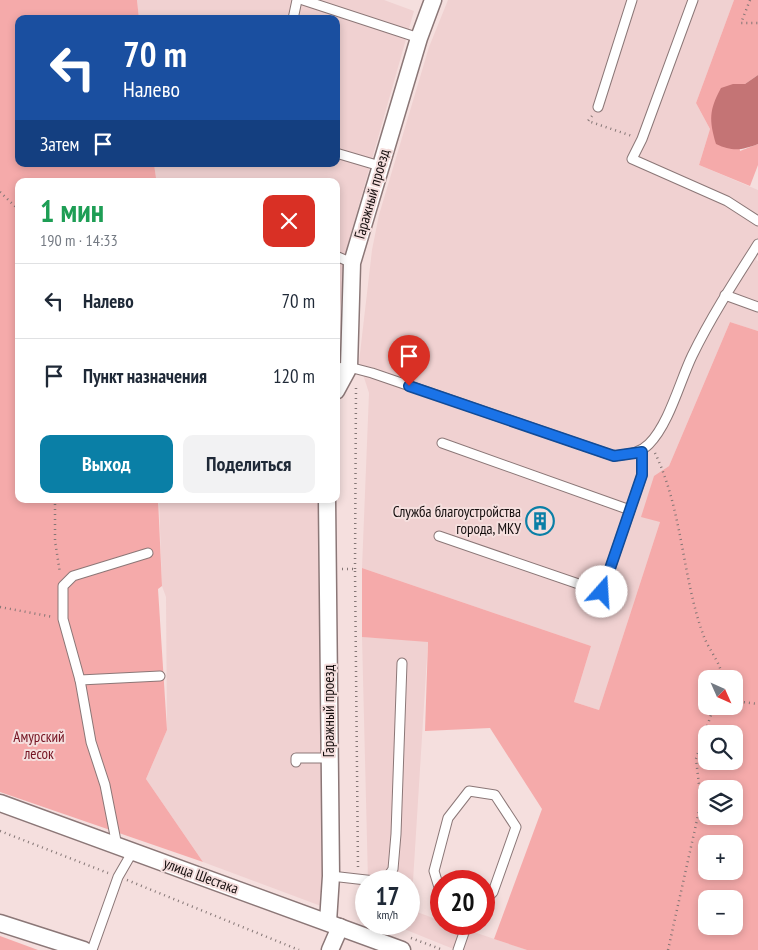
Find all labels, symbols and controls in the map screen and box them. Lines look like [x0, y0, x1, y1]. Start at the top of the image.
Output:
text: 70 m [123, 31, 187, 77]
icon: left [40, 35, 105, 100]
text: Налево [123, 75, 180, 103]
icon: arrive [89, 130, 117, 158]
text: Затем [40, 132, 79, 156]
street label: Гаражный проезд [350, 146, 394, 241]
text: 1 мин [40, 191, 104, 230]
button: close [263, 195, 315, 247]
text: 190 m · 14:33 [40, 230, 118, 250]
icon: left [40, 287, 68, 315]
text: Налево [83, 289, 134, 313]
text: 70 m [282, 289, 315, 313]
pin [388, 335, 430, 386]
icon: arrive [395, 342, 423, 370]
icon: arrive [40, 362, 68, 390]
text: Пункт назначения [83, 364, 207, 388]
text: 120 m [273, 364, 315, 388]
button: Выход [40, 435, 173, 493]
button: Поделиться [183, 435, 315, 493]
place label: Служба благоустройства города, МКУ [393, 502, 521, 538]
building icon: Служба благоустройства города, МКУ [525, 506, 555, 536]
position arrow [575, 565, 627, 617]
street label: Гаражный проезд [319, 664, 338, 757]
north arrow [698, 670, 742, 715]
map controls [698, 670, 743, 935]
button: search [698, 725, 743, 770]
park label: Амурский лесок [13, 727, 65, 763]
button: layers [698, 780, 743, 825]
button: + [698, 835, 743, 880]
street label: улица Шестака [161, 853, 241, 898]
speed limit sign: 20 [430, 870, 495, 935]
text: 17 [376, 880, 399, 912]
button: − [698, 890, 743, 935]
text: km/h [377, 907, 398, 922]

